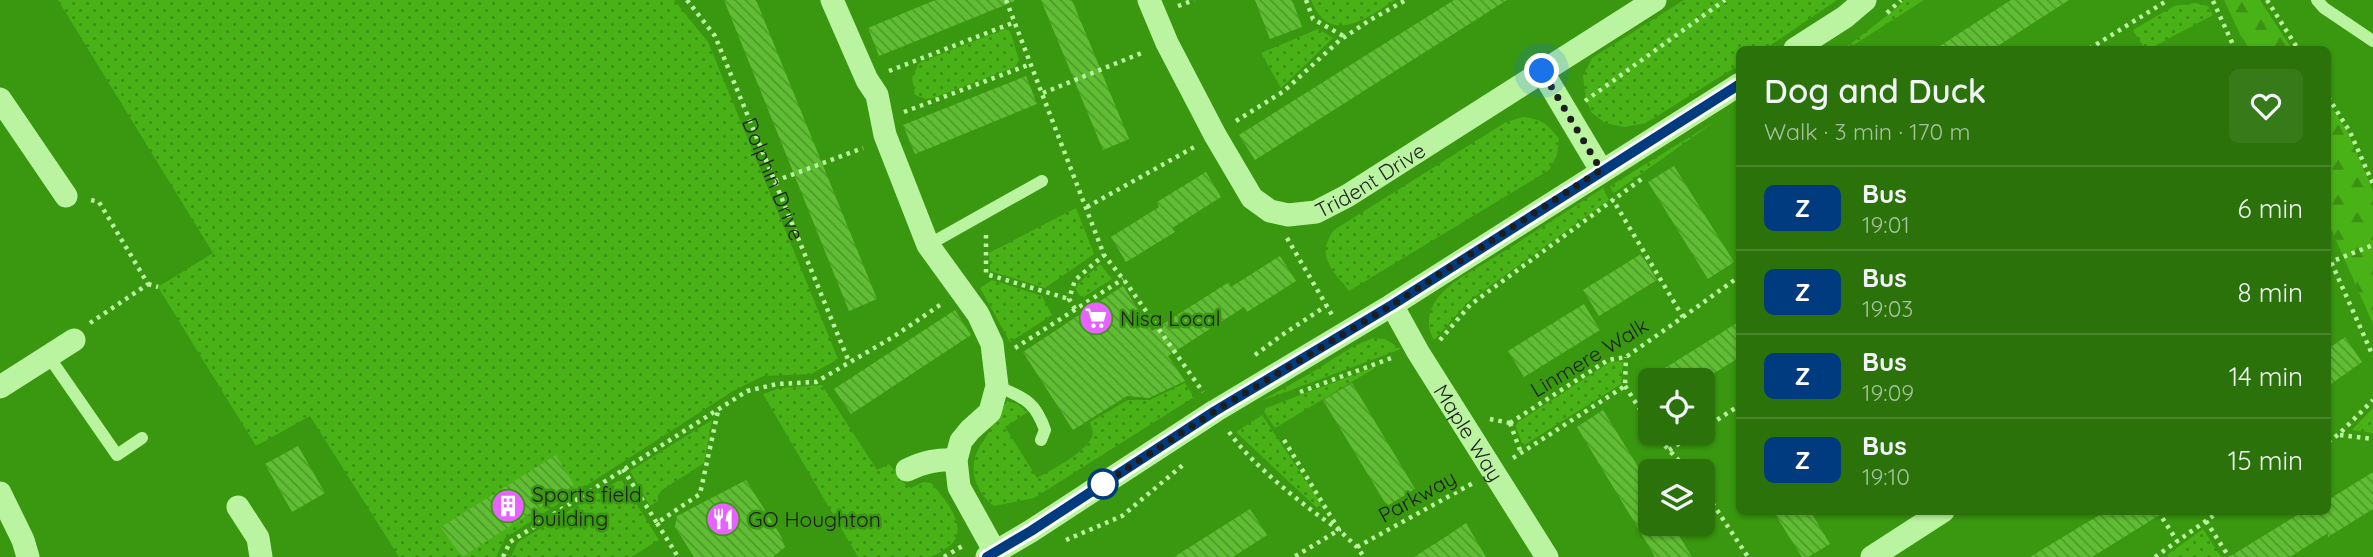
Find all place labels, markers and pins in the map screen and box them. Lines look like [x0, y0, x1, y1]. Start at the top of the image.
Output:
supermarket icon: Nisa Local [1077, 299, 1115, 337]
place label: Nisa Local [1120, 305, 1221, 331]
unlabelled marker [1088, 469, 1118, 499]
place label: Sports field building [532, 481, 642, 531]
building icon: Sports field building [489, 487, 527, 525]
restaurant icon: GO Houghton [704, 500, 742, 538]
place label: GO Houghton [748, 506, 881, 532]

